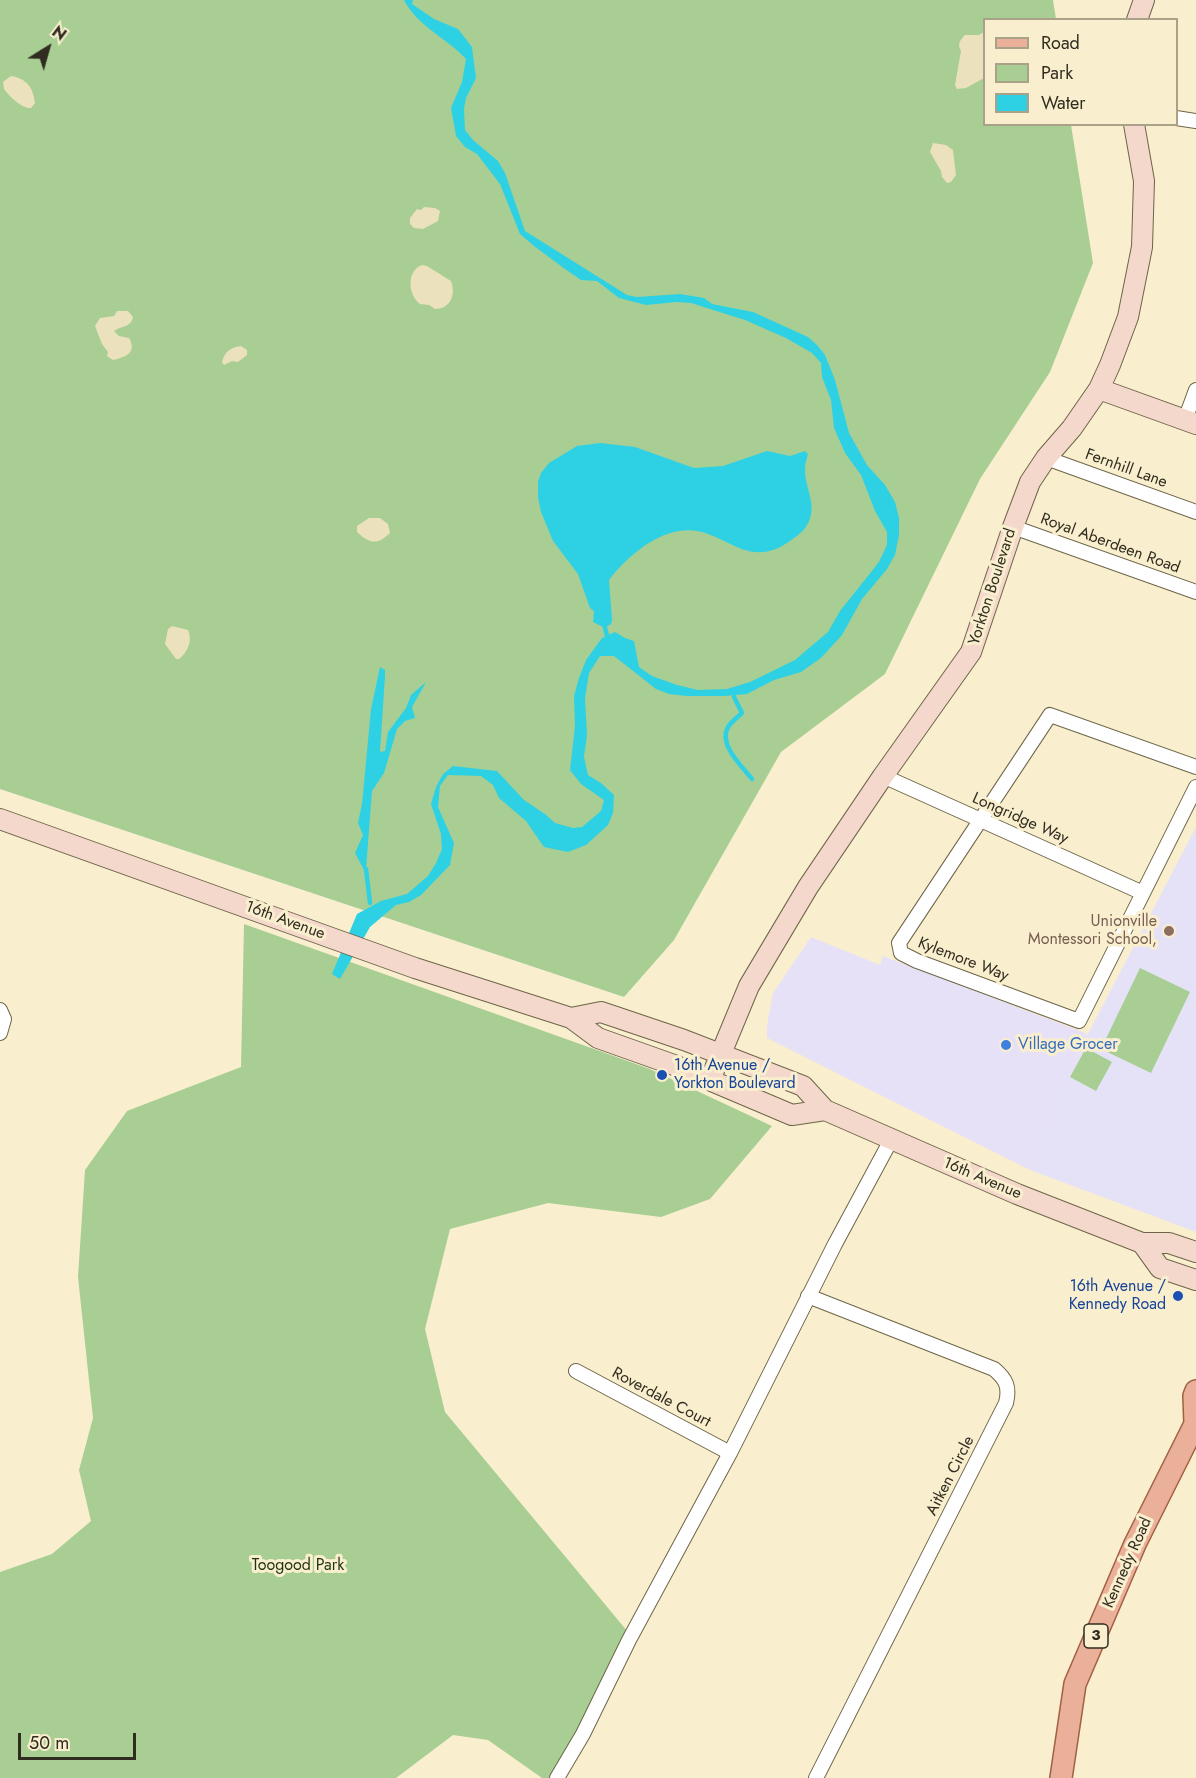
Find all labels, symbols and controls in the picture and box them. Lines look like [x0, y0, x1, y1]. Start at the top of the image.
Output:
north arrow [18, 18, 78, 78]
legend [983, 18, 1178, 126]
text: N [47, 20, 71, 46]
text: Road [1041, 30, 1080, 56]
text: Park [1041, 60, 1073, 86]
text: Water [1041, 90, 1085, 116]
street label: Fernhill Lane [1082, 445, 1170, 493]
street label: Royal Aberdeen Road [1037, 510, 1183, 578]
street label: Yorkton Boulevard [965, 526, 1021, 648]
street label: Longridge Way [969, 789, 1071, 849]
street label: 16th Avenue [243, 898, 327, 944]
place label: Unionville Montessori School, [1028, 912, 1157, 950]
marker: Unionville Montessori School, [1162, 924, 1176, 938]
street label: Kylemore Way [915, 934, 1011, 986]
place label: Village Grocer [1018, 1035, 1118, 1055]
marker: Village Grocer [999, 1038, 1013, 1052]
place label: 16th Avenue / Yorkton Boulevard [674, 1056, 796, 1094]
marker: 16th Avenue / Yorkton Boulevard [655, 1068, 669, 1082]
street label: 16th Avenue [940, 1154, 1024, 1204]
place label: 16th Avenue / Kennedy Road [1069, 1277, 1166, 1315]
marker: 16th Avenue / Kennedy Road [1171, 1289, 1185, 1303]
street label: Roverdale Court [608, 1364, 714, 1432]
street label: Aitken Circle [923, 1433, 979, 1519]
street label: Kennedy Road [1099, 1515, 1157, 1611]
park label: Toogood Park [252, 1556, 344, 1576]
road number: 3 [1084, 1624, 1108, 1648]
scale bar [21, 1721, 140, 1759]
text: 50 m [29, 1730, 69, 1756]

